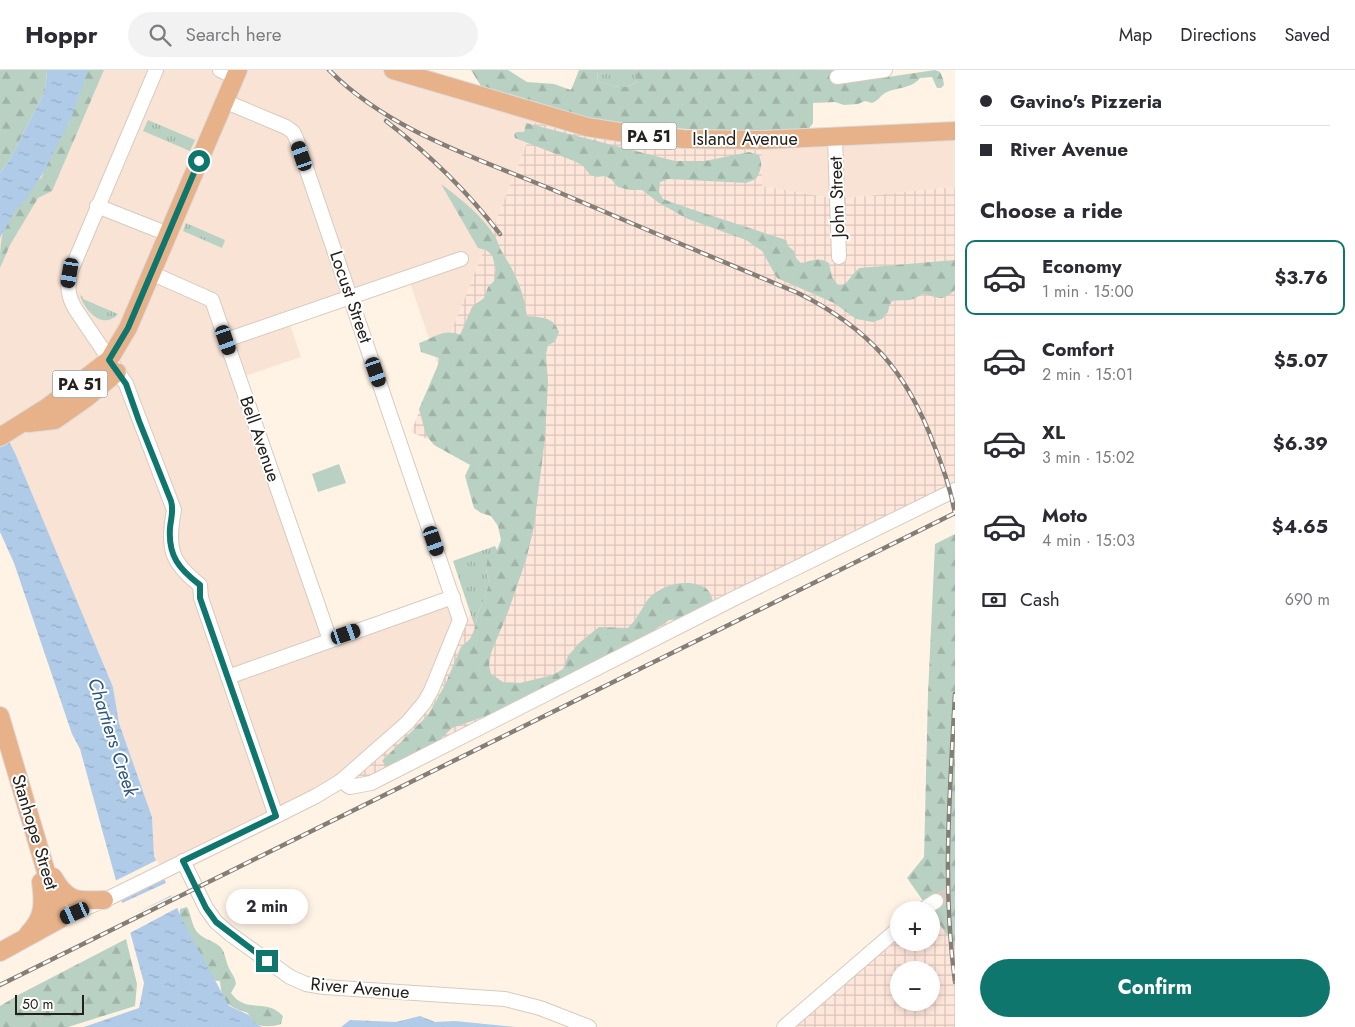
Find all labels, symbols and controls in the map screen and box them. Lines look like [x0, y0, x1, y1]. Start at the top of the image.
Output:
search box [128, 12, 478, 57]
text: Hoppr [25, 17, 98, 52]
icon: search [146, 21, 174, 49]
text: Search here [186, 21, 282, 48]
text: Map [1119, 22, 1152, 48]
text: Directions [1180, 22, 1256, 48]
text: Saved [1284, 22, 1330, 48]
text: Gavino's Pizzeria [1010, 88, 1162, 115]
road number: PA 51 [622, 122, 676, 150]
street label: Island Avenue [692, 126, 798, 152]
text: River Avenue [1010, 136, 1128, 163]
car [290, 139, 313, 173]
route start [188, 150, 210, 172]
street label: John Street [823, 155, 851, 240]
text: Choose a ride [980, 194, 1123, 226]
street label: Locust Street [323, 247, 379, 347]
text: Economy [1042, 253, 1122, 280]
icon: car [982, 255, 1027, 300]
car [60, 257, 79, 289]
text: $3.76 [1274, 264, 1328, 291]
text: 1 min · 15:00 [1042, 280, 1134, 303]
car [214, 323, 237, 357]
text: Comfort [1042, 336, 1114, 363]
icon: car [982, 338, 1027, 383]
text: $5.07 [1274, 347, 1328, 374]
car [364, 355, 387, 389]
text: 2 min · 15:01 [1042, 363, 1133, 386]
road number: PA 51 [52, 370, 108, 398]
street label: Bell Avenue [233, 393, 287, 485]
text: XL [1042, 419, 1065, 446]
icon: car [982, 421, 1027, 466]
text: $6.39 [1273, 430, 1328, 457]
text: 3 min · 15:02 [1042, 446, 1135, 469]
text: Moto [1042, 502, 1087, 529]
icon: car [982, 504, 1027, 549]
text: $4.65 [1272, 513, 1328, 540]
car [422, 524, 445, 558]
text: 4 min · 15:03 [1042, 529, 1135, 552]
icon: cash [980, 586, 1008, 614]
text: Cash [1020, 586, 1060, 613]
text: 690 m [1285, 588, 1330, 611]
car [329, 622, 362, 646]
water label: Chartiers Creek [81, 674, 145, 801]
street label: Stanhope Street [5, 771, 65, 894]
callout: 2 min [226, 888, 308, 924]
text: 2 min [246, 895, 288, 918]
car [58, 900, 91, 926]
map controls [890, 901, 940, 1011]
button: + [890, 901, 940, 951]
route end [256, 950, 278, 972]
button: Confirm [980, 959, 1330, 1017]
button: − [890, 961, 940, 1011]
street label: River Avenue [309, 971, 411, 1005]
scale bar [15, 992, 84, 1015]
text: 50 m [22, 994, 53, 1014]

